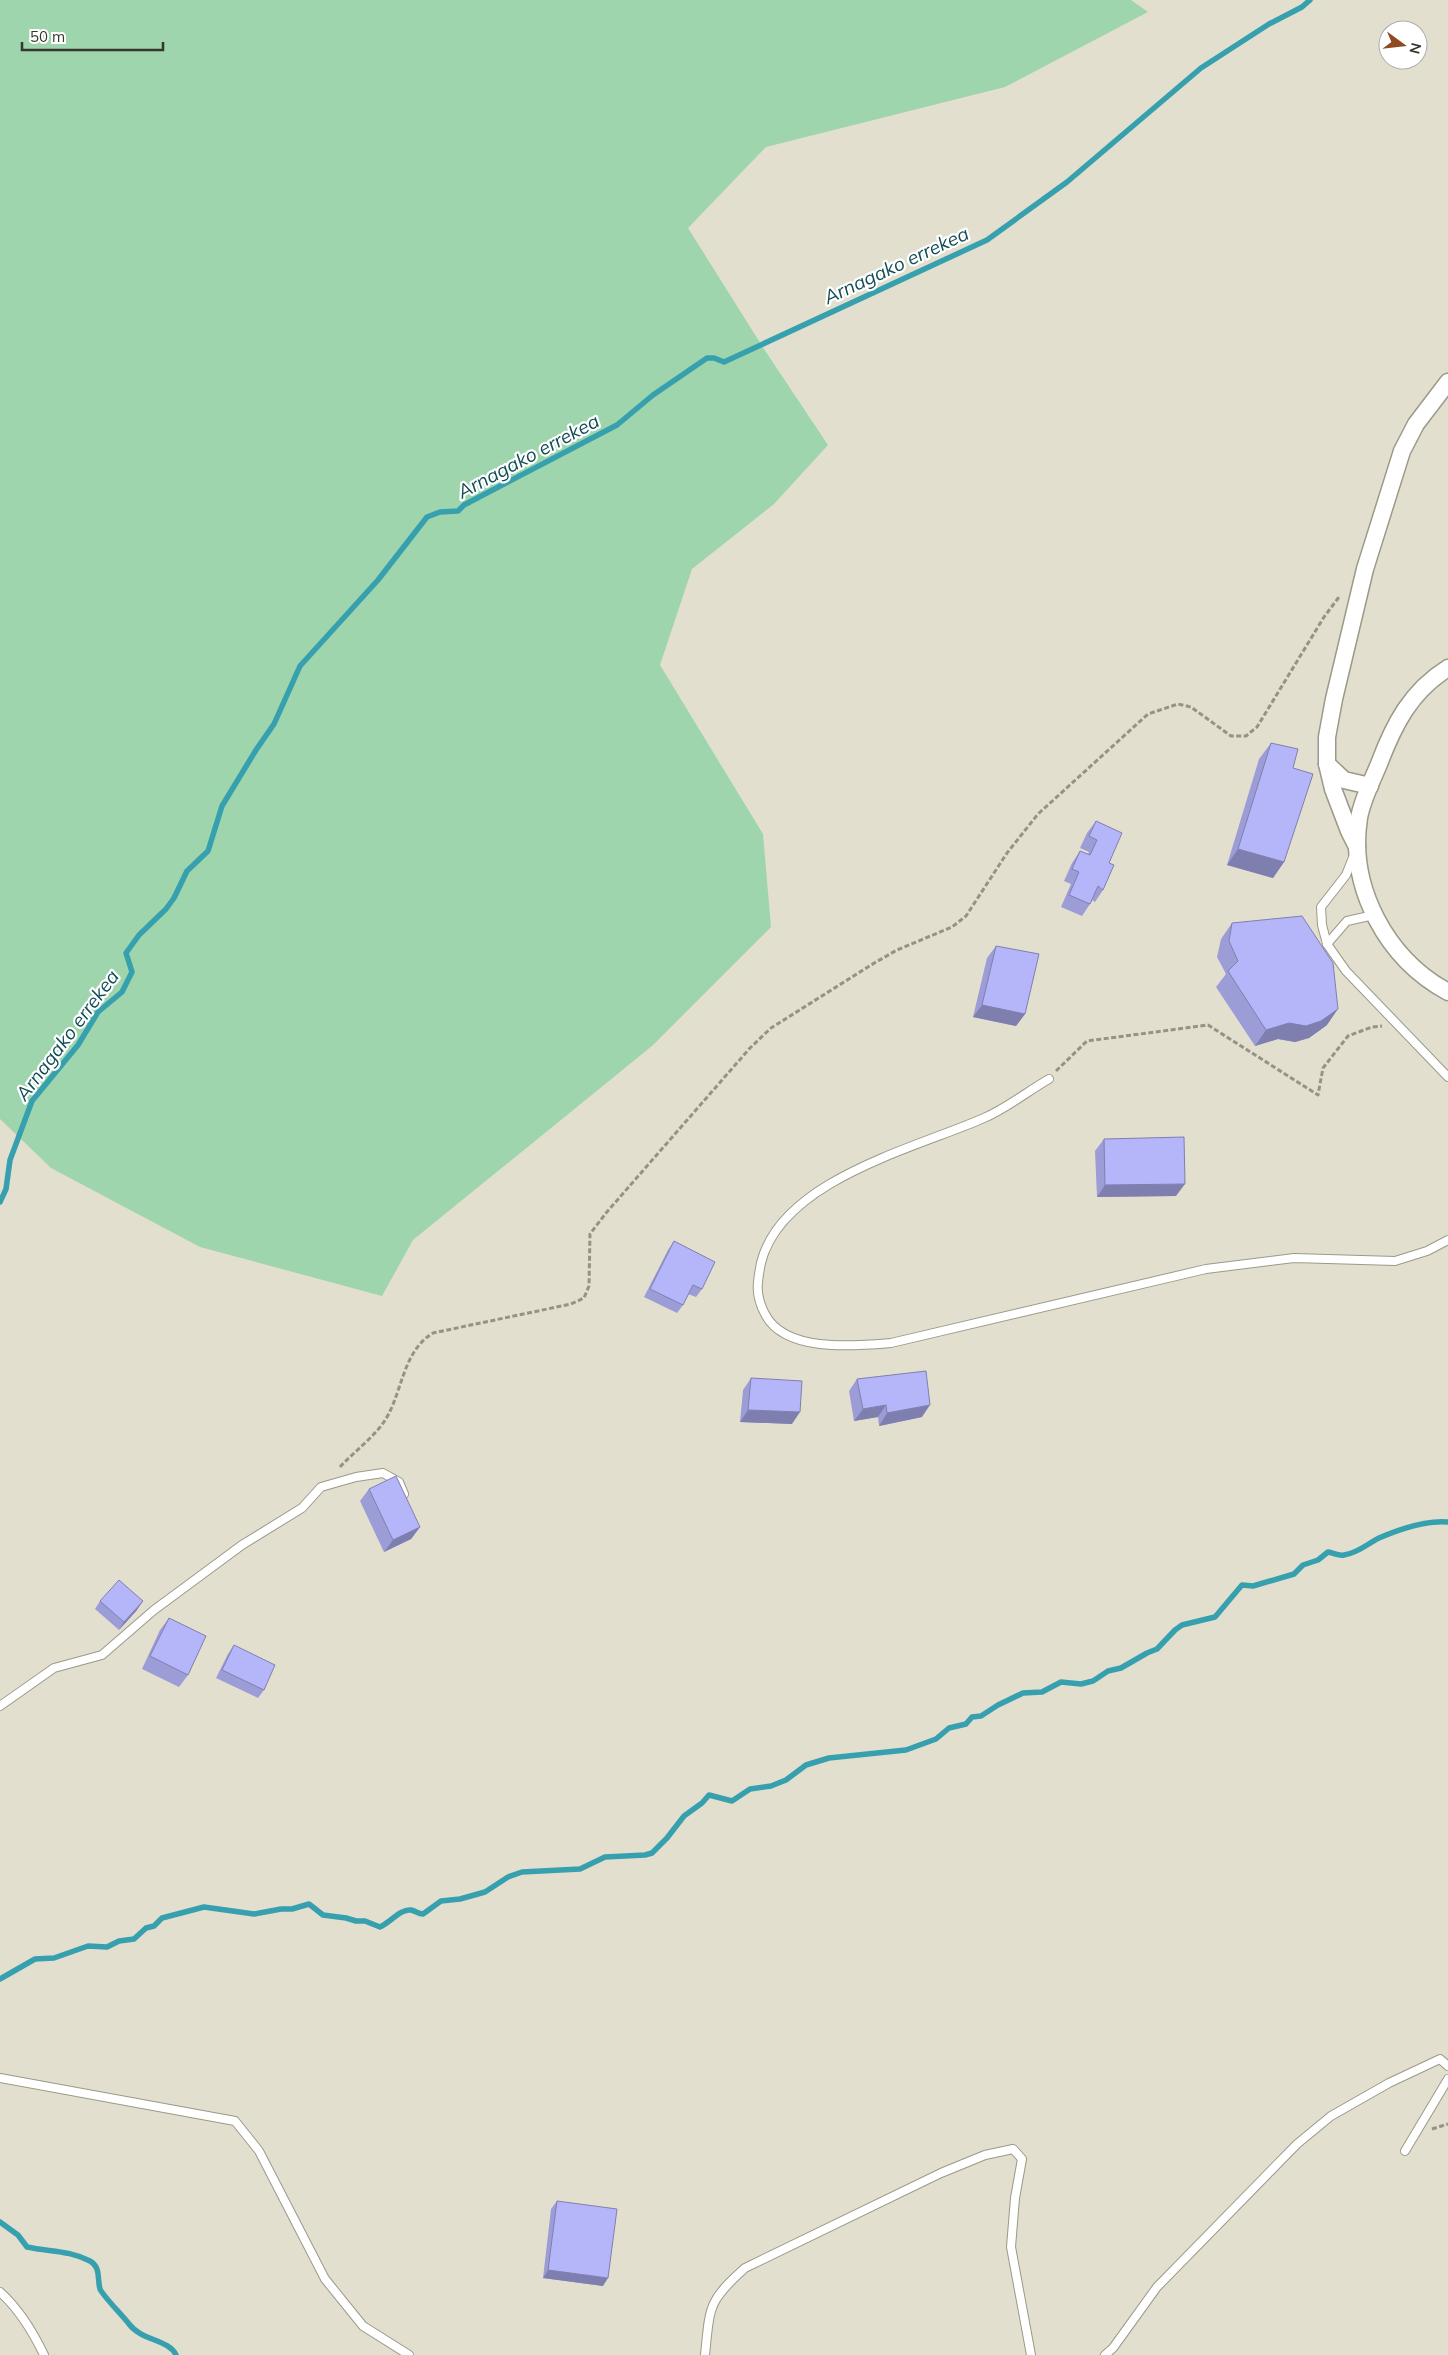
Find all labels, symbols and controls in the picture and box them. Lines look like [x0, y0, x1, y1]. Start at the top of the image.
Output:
scale bar [22, 20, 164, 52]
north arrow [1378, 20, 1428, 70]
text: 50 m [30, 27, 65, 46]
text: N [1405, 41, 1426, 56]
water label: Arnagako errekea [819, 221, 972, 310]
water label: Arnagako errekea [452, 408, 603, 504]
water label: Arnagako errekea [10, 965, 124, 1106]

